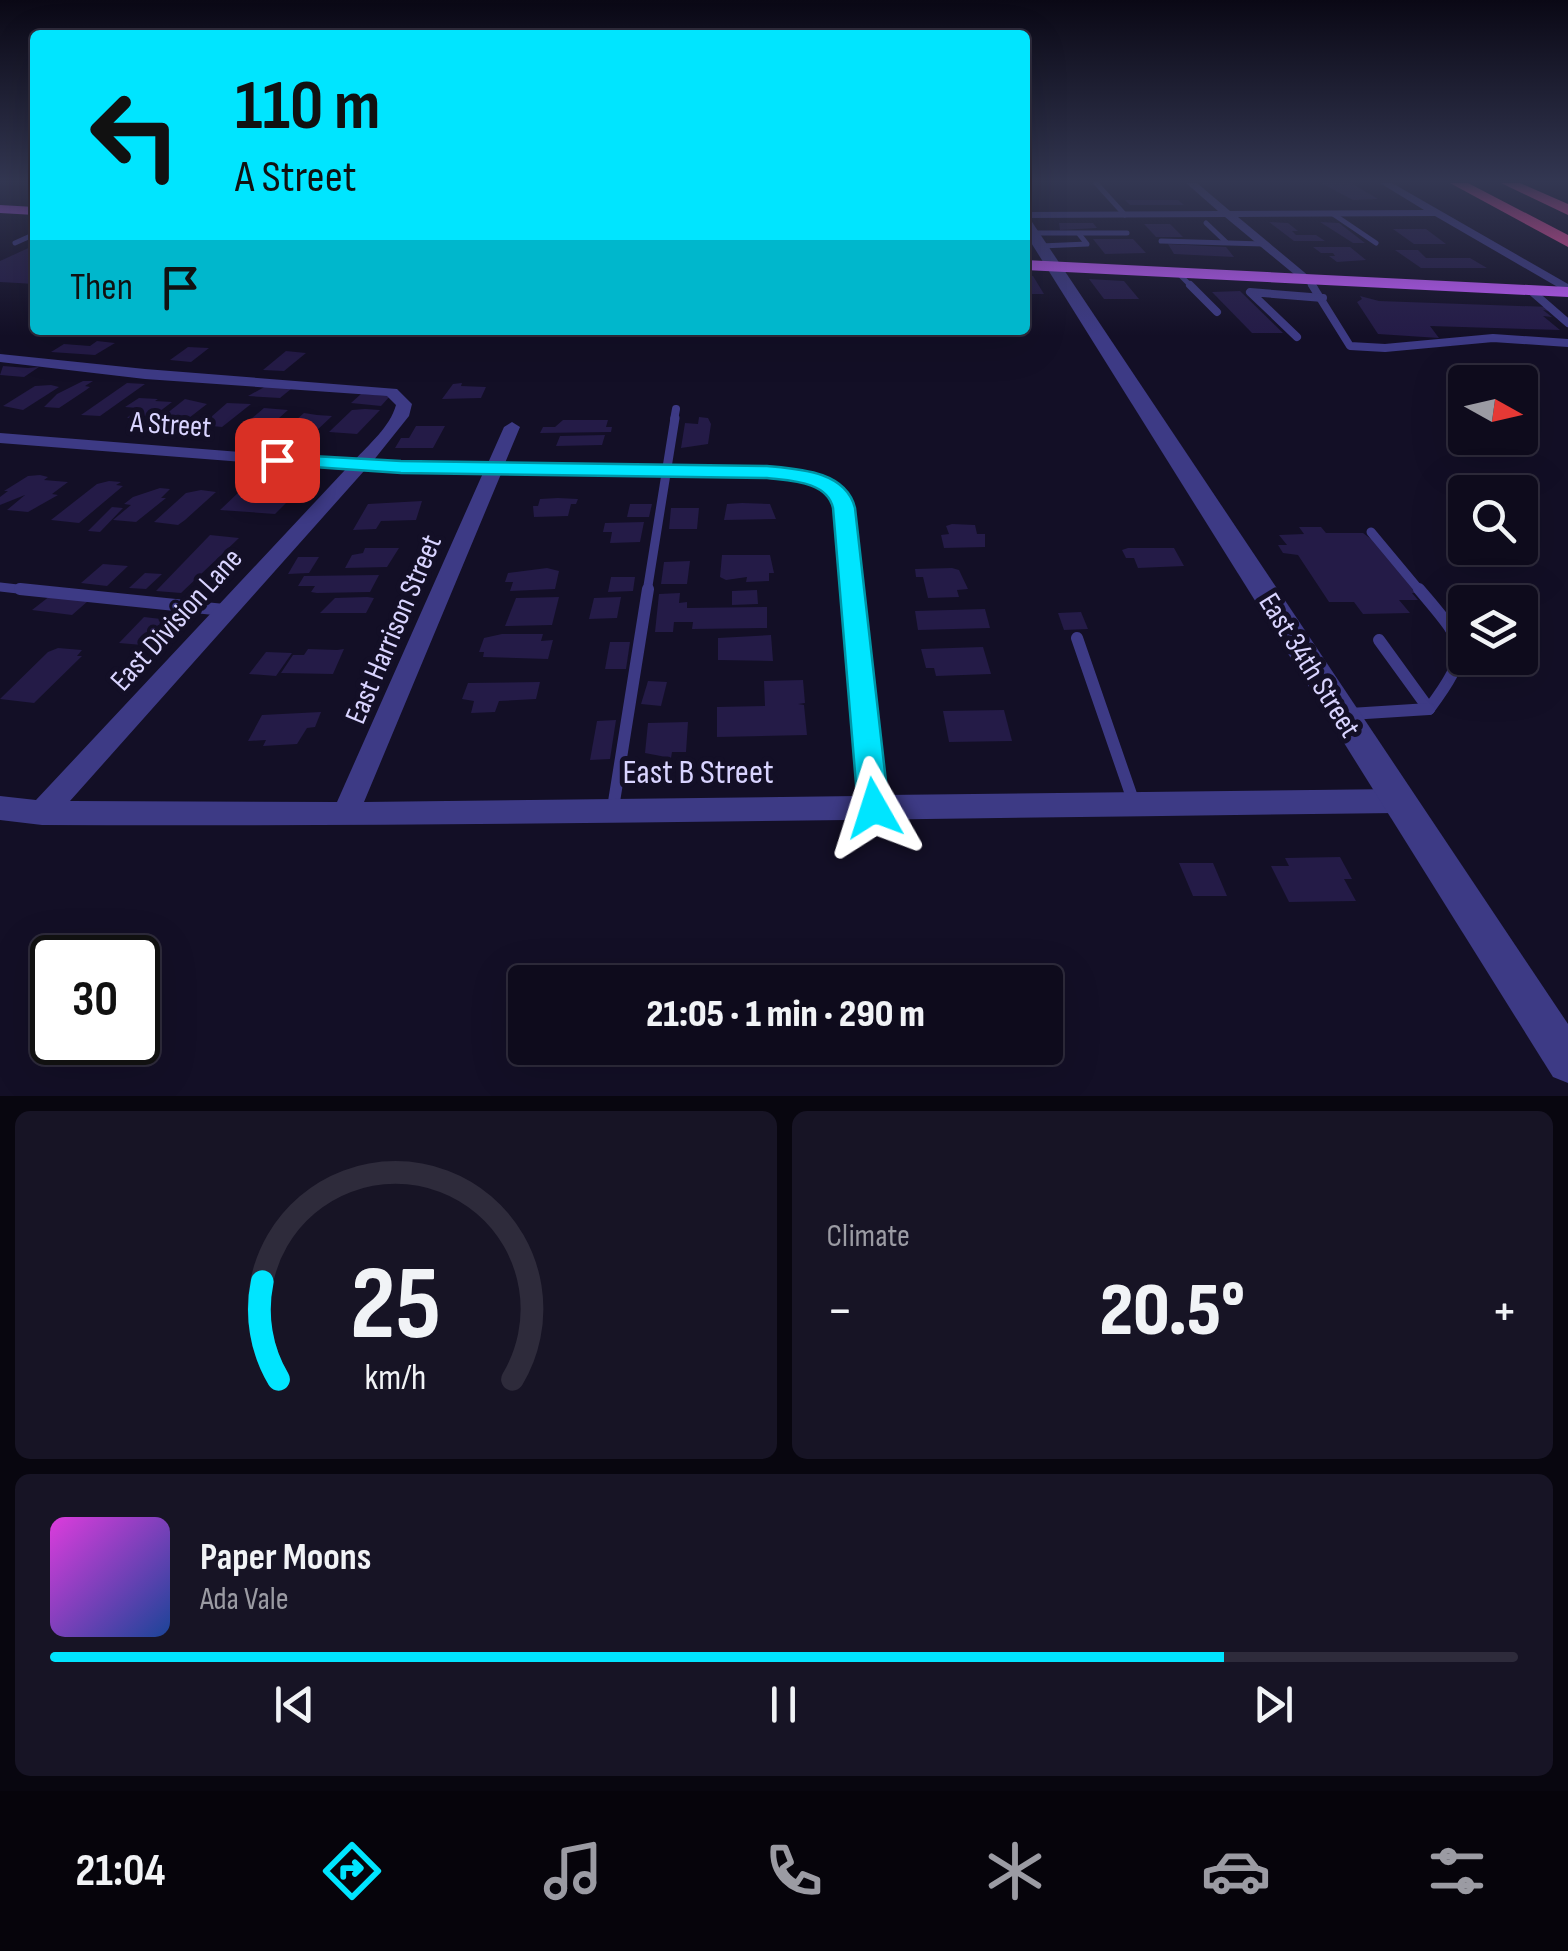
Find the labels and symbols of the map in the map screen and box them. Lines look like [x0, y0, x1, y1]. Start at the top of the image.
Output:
north arrow [1448, 365, 1538, 455]
street label: A Street [128, 404, 213, 446]
pin [235, 418, 320, 503]
street label: East Harrison Street [338, 529, 450, 729]
street label: East Division Lane [103, 541, 250, 698]
street label: East 34th Street [1251, 587, 1368, 744]
street label: East B Street [622, 751, 774, 794]
position arrow [822, 756, 926, 860]
speed limit sign: 30 [30, 935, 160, 1065]

